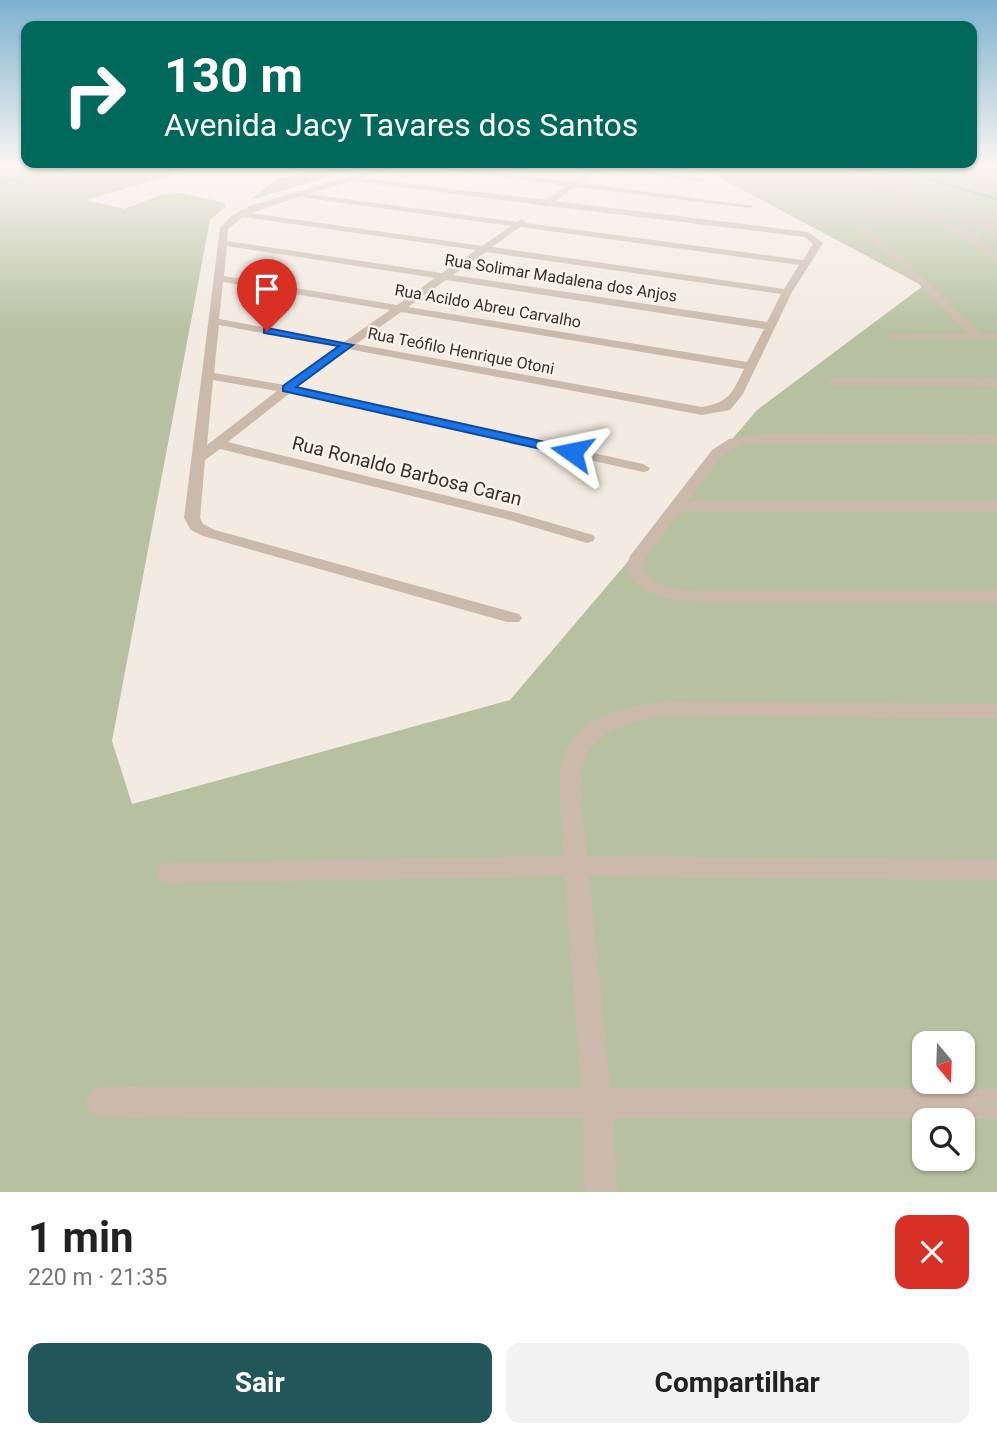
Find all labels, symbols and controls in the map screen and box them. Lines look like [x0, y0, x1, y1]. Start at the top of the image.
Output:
text: 130 m [164, 47, 303, 104]
icon: right [49, 49, 140, 140]
text: Avenida Jacy Tavares dos Santos [164, 106, 638, 144]
street label: Rua Solimar Madalena dos Anjos [443, 250, 679, 306]
pin [237, 259, 297, 331]
icon: arrive [248, 270, 286, 308]
street label: Rua Acildo Abreu Carvalho [393, 280, 583, 332]
street label: Rua Teófilo Henrique Otoni [366, 324, 556, 378]
position arrow [535, 415, 609, 489]
street label: Rua Ronaldo Barbosa Caran [290, 431, 524, 511]
north arrow [912, 1031, 975, 1094]
map controls [912, 1031, 975, 1171]
button: search [912, 1108, 975, 1171]
text: 1 min [28, 1213, 134, 1262]
button: close [895, 1215, 969, 1289]
text: 220 m · 21:35 [28, 1264, 167, 1291]
button: Sair [28, 1343, 492, 1423]
button: Compartilhar [506, 1343, 969, 1423]

